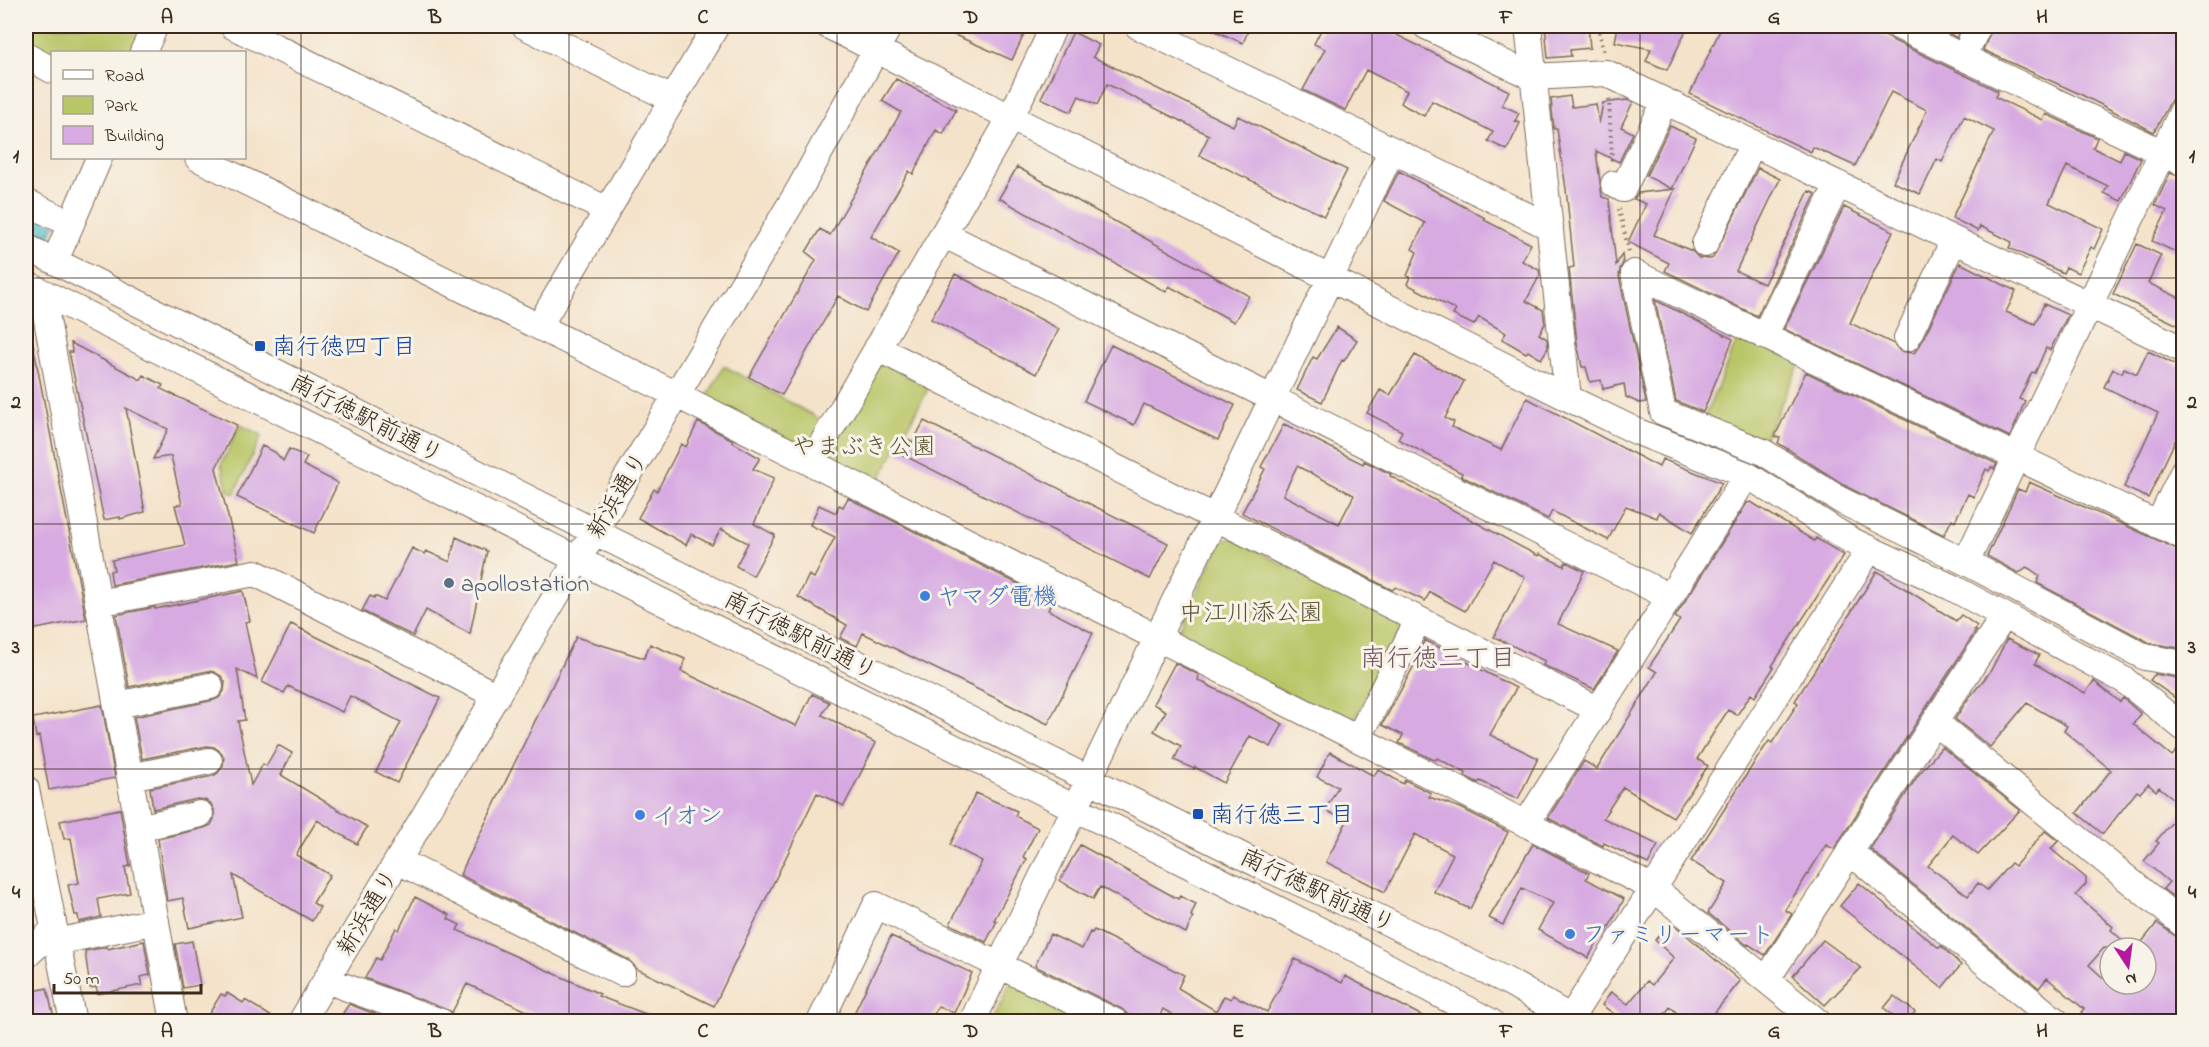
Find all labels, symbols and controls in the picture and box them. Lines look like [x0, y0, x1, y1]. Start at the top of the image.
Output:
text: A [161, 4, 173, 33]
text: B [427, 4, 442, 33]
text: C [698, 4, 709, 33]
text: D [963, 4, 978, 33]
text: E [1232, 4, 1244, 33]
text: F [1499, 4, 1513, 33]
text: G [1768, 4, 1781, 33]
text: H [2036, 4, 2048, 33]
legend [51, 51, 246, 159]
text: Road [105, 64, 144, 90]
text: Park [105, 94, 138, 120]
text: Building [104, 124, 164, 151]
text: 1 [13, 143, 20, 172]
text: 1 [2189, 143, 2196, 172]
place label: 南行徳四丁目 [272, 331, 416, 366]
marker: 南行徳四丁目 [253, 339, 267, 353]
street label: 南行徳駅前通り [283, 366, 449, 474]
text: 2 [10, 389, 21, 418]
text: 2 [2186, 389, 2197, 418]
park label: やまぶき公園 [792, 431, 936, 466]
street label: 新浜通り [579, 446, 659, 546]
place label: apollostation [461, 568, 589, 603]
marker: apollostation [442, 576, 456, 590]
place label: ヤマダ電機 [937, 581, 1057, 616]
street label: 南行徳駅前通り [717, 583, 883, 691]
marker: ヤマダ電機 [918, 589, 932, 603]
park label: 中江川添公園 [1179, 597, 1323, 632]
text: 3 [11, 634, 20, 663]
text: 3 [2187, 634, 2196, 663]
district label: 南行徳三丁目 [1360, 641, 1516, 679]
place label: 南行徳三丁目 [1210, 799, 1354, 834]
place label: イオン [652, 800, 723, 835]
marker: 南行徳三丁目 [1191, 807, 1205, 821]
marker: イオン [633, 808, 647, 822]
street label: 南行徳駅前通り [1233, 841, 1400, 944]
street label: 新浜通り [329, 863, 409, 963]
text: 4 [12, 879, 21, 908]
text: 4 [2188, 879, 2197, 908]
place label: ファミリーマート [1582, 919, 1774, 954]
marker: ファミリーマート [1563, 927, 1577, 941]
north arrow [2098, 936, 2158, 996]
scale bar [54, 957, 201, 995]
text: N [2123, 966, 2139, 992]
text: 50 m [63, 967, 100, 993]
text: A [161, 1018, 173, 1047]
text: B [427, 1018, 442, 1047]
text: C [698, 1018, 709, 1047]
text: D [963, 1018, 978, 1047]
text: E [1232, 1018, 1244, 1047]
text: F [1499, 1018, 1513, 1047]
text: G [1768, 1018, 1781, 1047]
text: H [2036, 1018, 2048, 1047]

